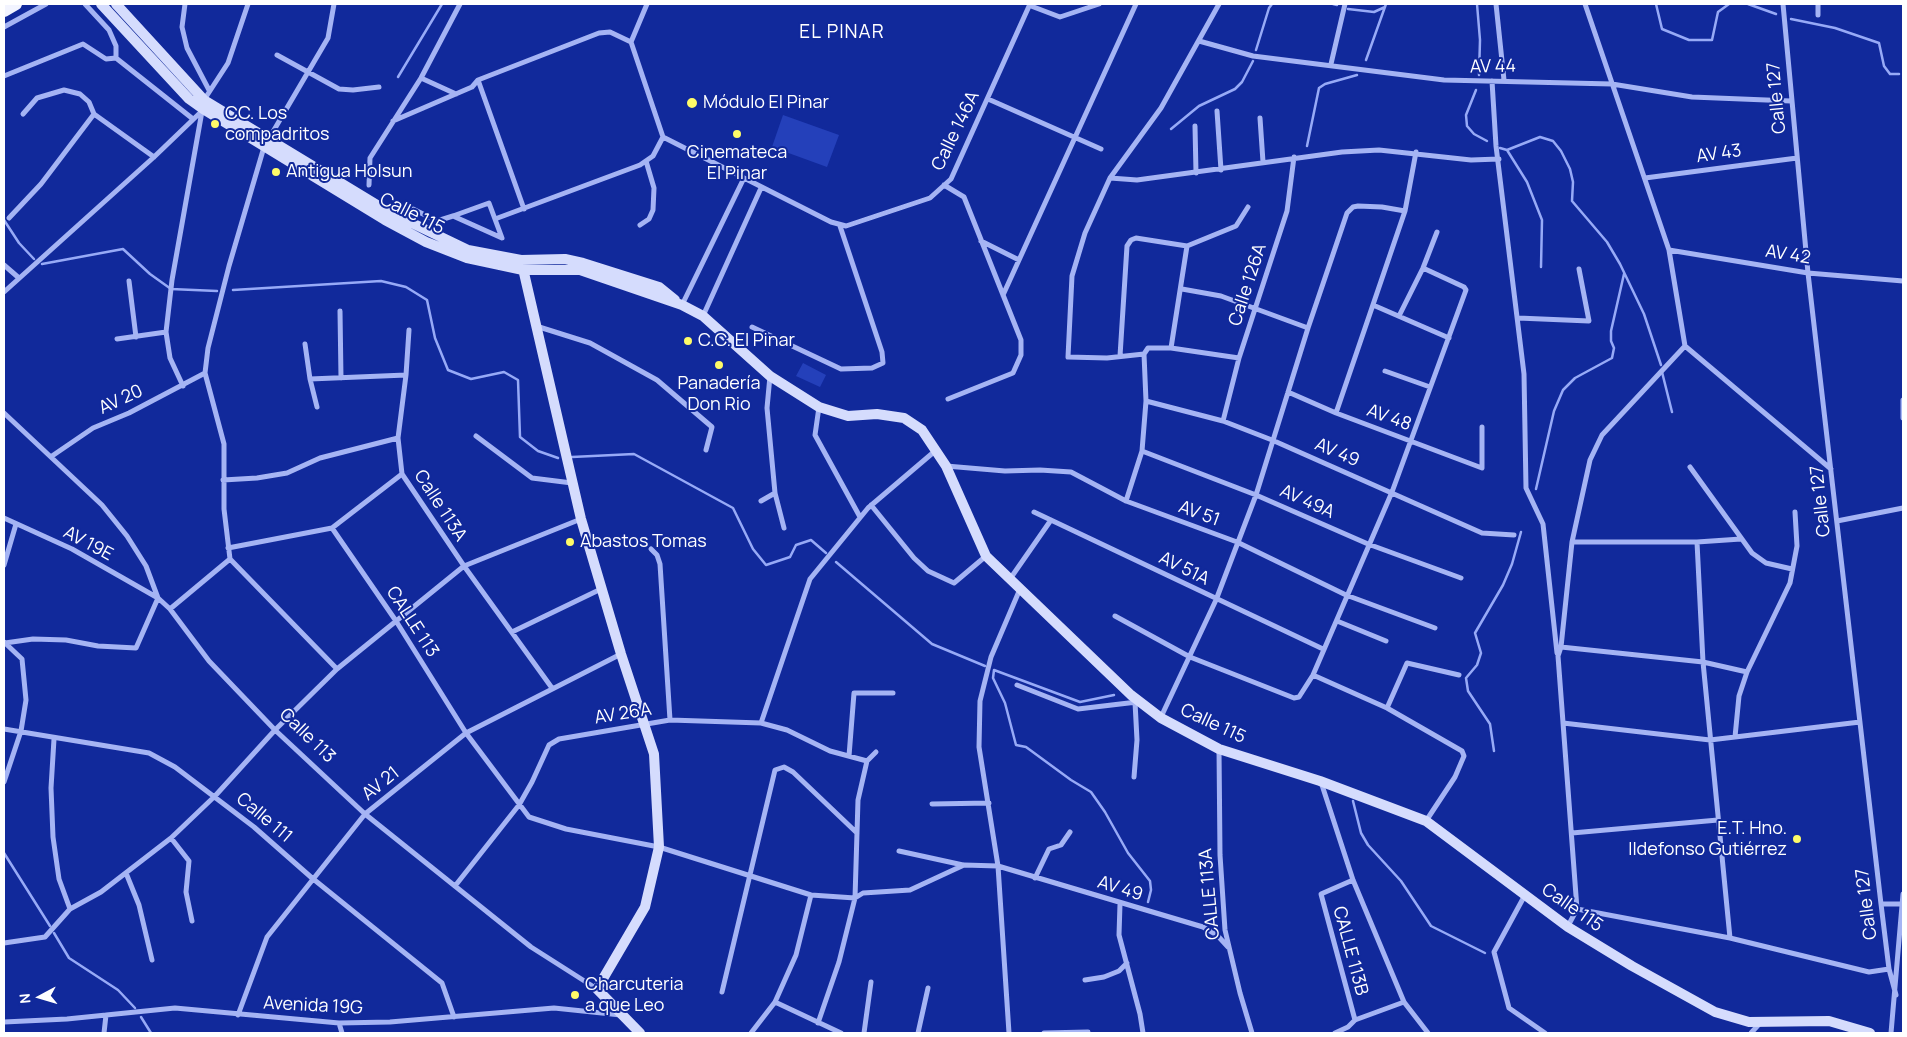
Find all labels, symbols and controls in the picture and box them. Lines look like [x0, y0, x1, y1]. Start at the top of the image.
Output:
district label: EL PINAR [798, 22, 886, 44]
street label: AV 44 [1470, 56, 1516, 78]
street label: Calle 127 [1763, 61, 1791, 135]
street label: Calle 146A [928, 88, 984, 174]
place label: Módulo El Pinar [703, 92, 829, 114]
marker: Módulo El Pinar [685, 96, 699, 110]
place label: CC. Los compadritos [225, 103, 329, 146]
marker: CC. Los compadritos [209, 118, 221, 130]
marker: Cinemateca El Pinar [731, 128, 743, 140]
street label: AV 43 [1695, 140, 1743, 168]
place label: Cinemateca El Pinar [687, 142, 787, 184]
place label: Antigua Holsun [286, 161, 412, 183]
marker: Antigua Holsun [270, 166, 282, 178]
street label: Calle 115 [376, 189, 448, 239]
street label: Calle 126A [1225, 241, 1271, 329]
street label: AV 42 [1764, 241, 1812, 269]
place label: C.C. El Pinar [698, 330, 795, 352]
marker: C.C. El Pinar [682, 335, 694, 347]
marker: Panadería Don Rio [713, 359, 725, 371]
place label: Panadería Don Rio [677, 373, 761, 416]
street label: AV 20 [96, 381, 146, 419]
street label: AV 48 [1364, 400, 1414, 436]
street label: AV 49 [1312, 434, 1362, 472]
street label: Calle 127 [1807, 464, 1835, 538]
street label: Calle 113A [409, 466, 471, 546]
street label: AV 49A [1276, 480, 1338, 524]
street label: AV 51 [1176, 497, 1222, 531]
street label: AV 19E [60, 522, 116, 566]
place label: Abastos Tomas [580, 531, 707, 553]
marker: Abastos Tomas [564, 536, 576, 548]
street label: AV 51A [1155, 548, 1213, 590]
street label: CALLE 113 [381, 583, 443, 661]
street label: AV 26A [593, 699, 653, 729]
street label: Calle 115 [1177, 699, 1249, 749]
street label: Calle 113 [275, 704, 339, 768]
street label: AV 21 [358, 762, 404, 806]
street label: Calle 111 [232, 788, 296, 848]
place label: E.T. Hno. Ildefonso Gutiérrez [1628, 818, 1787, 861]
marker: E.T. Hno. Ildefonso Gutiérrez [1791, 833, 1803, 845]
street label: CALLE 113A [1195, 847, 1225, 941]
street label: Calle 127 [1852, 867, 1882, 941]
street label: AV 49 [1095, 872, 1145, 906]
street label: Calle 115 [1537, 879, 1607, 937]
street label: CALLE 113B [1328, 904, 1372, 998]
north arrow [15, 972, 65, 1022]
place label: Charcuteria a que Leo [585, 974, 684, 1016]
marker: Charcuteria a que Leo [569, 989, 581, 1001]
text: N [15, 993, 35, 1005]
street label: Avenida 19G [263, 993, 363, 1019]

